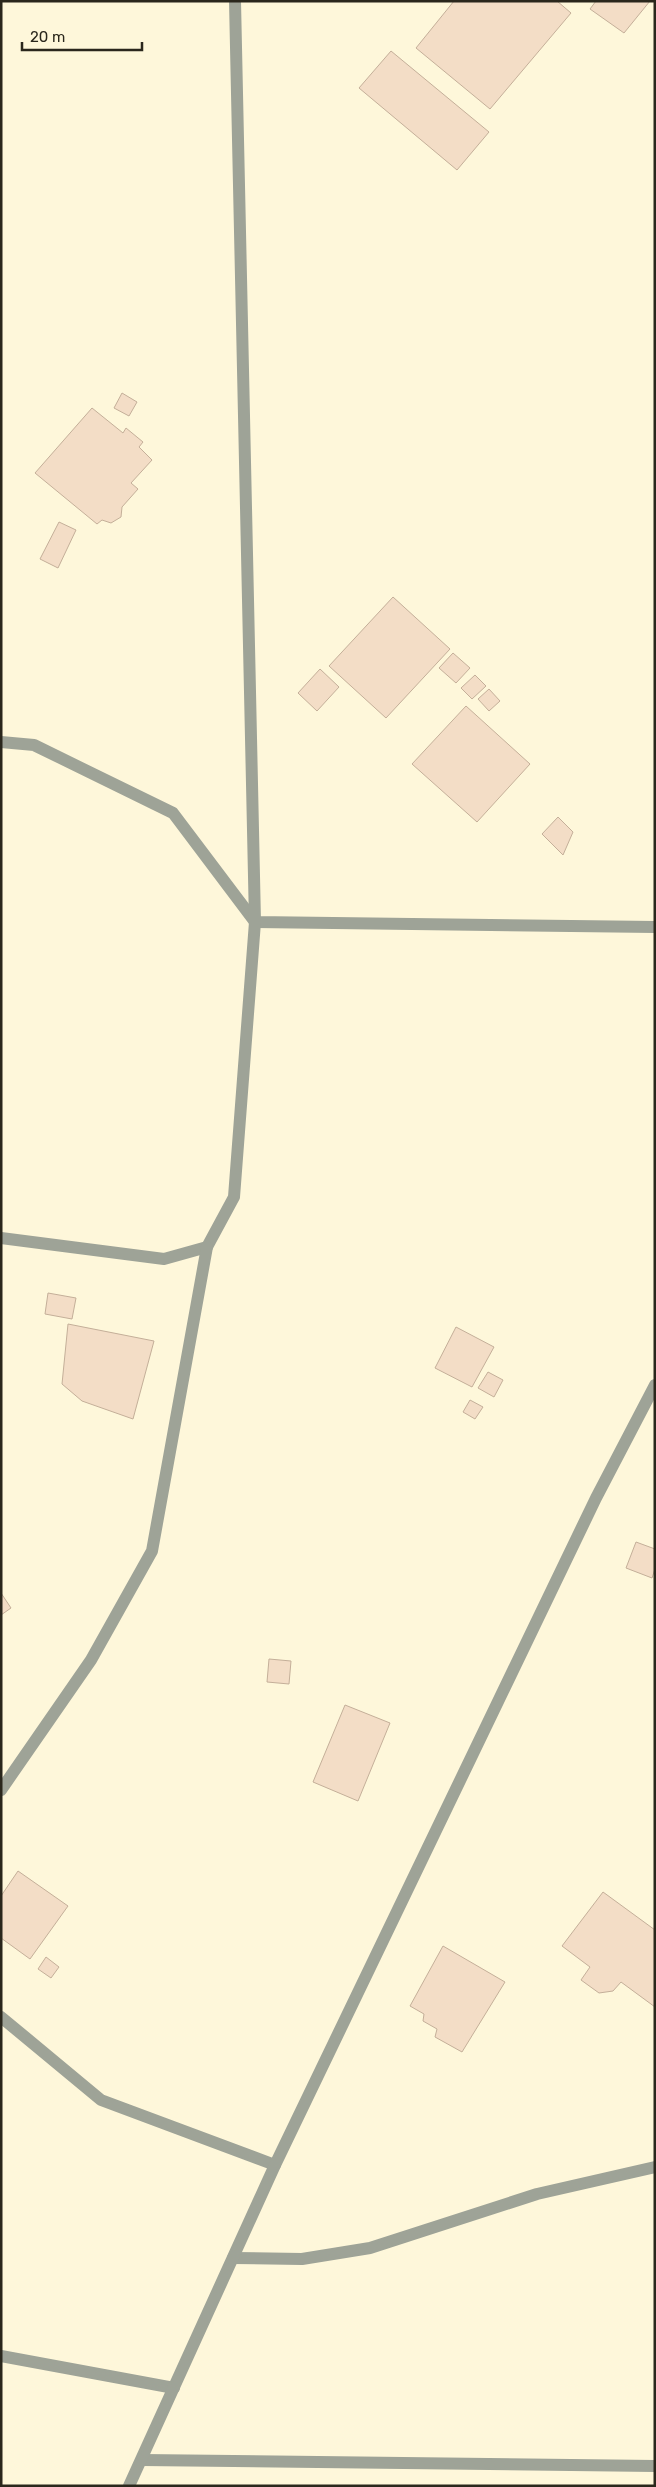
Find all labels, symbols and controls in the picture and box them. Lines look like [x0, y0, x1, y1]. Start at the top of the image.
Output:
scale bar [22, 20, 142, 52]
text: 20 m [30, 28, 65, 46]

